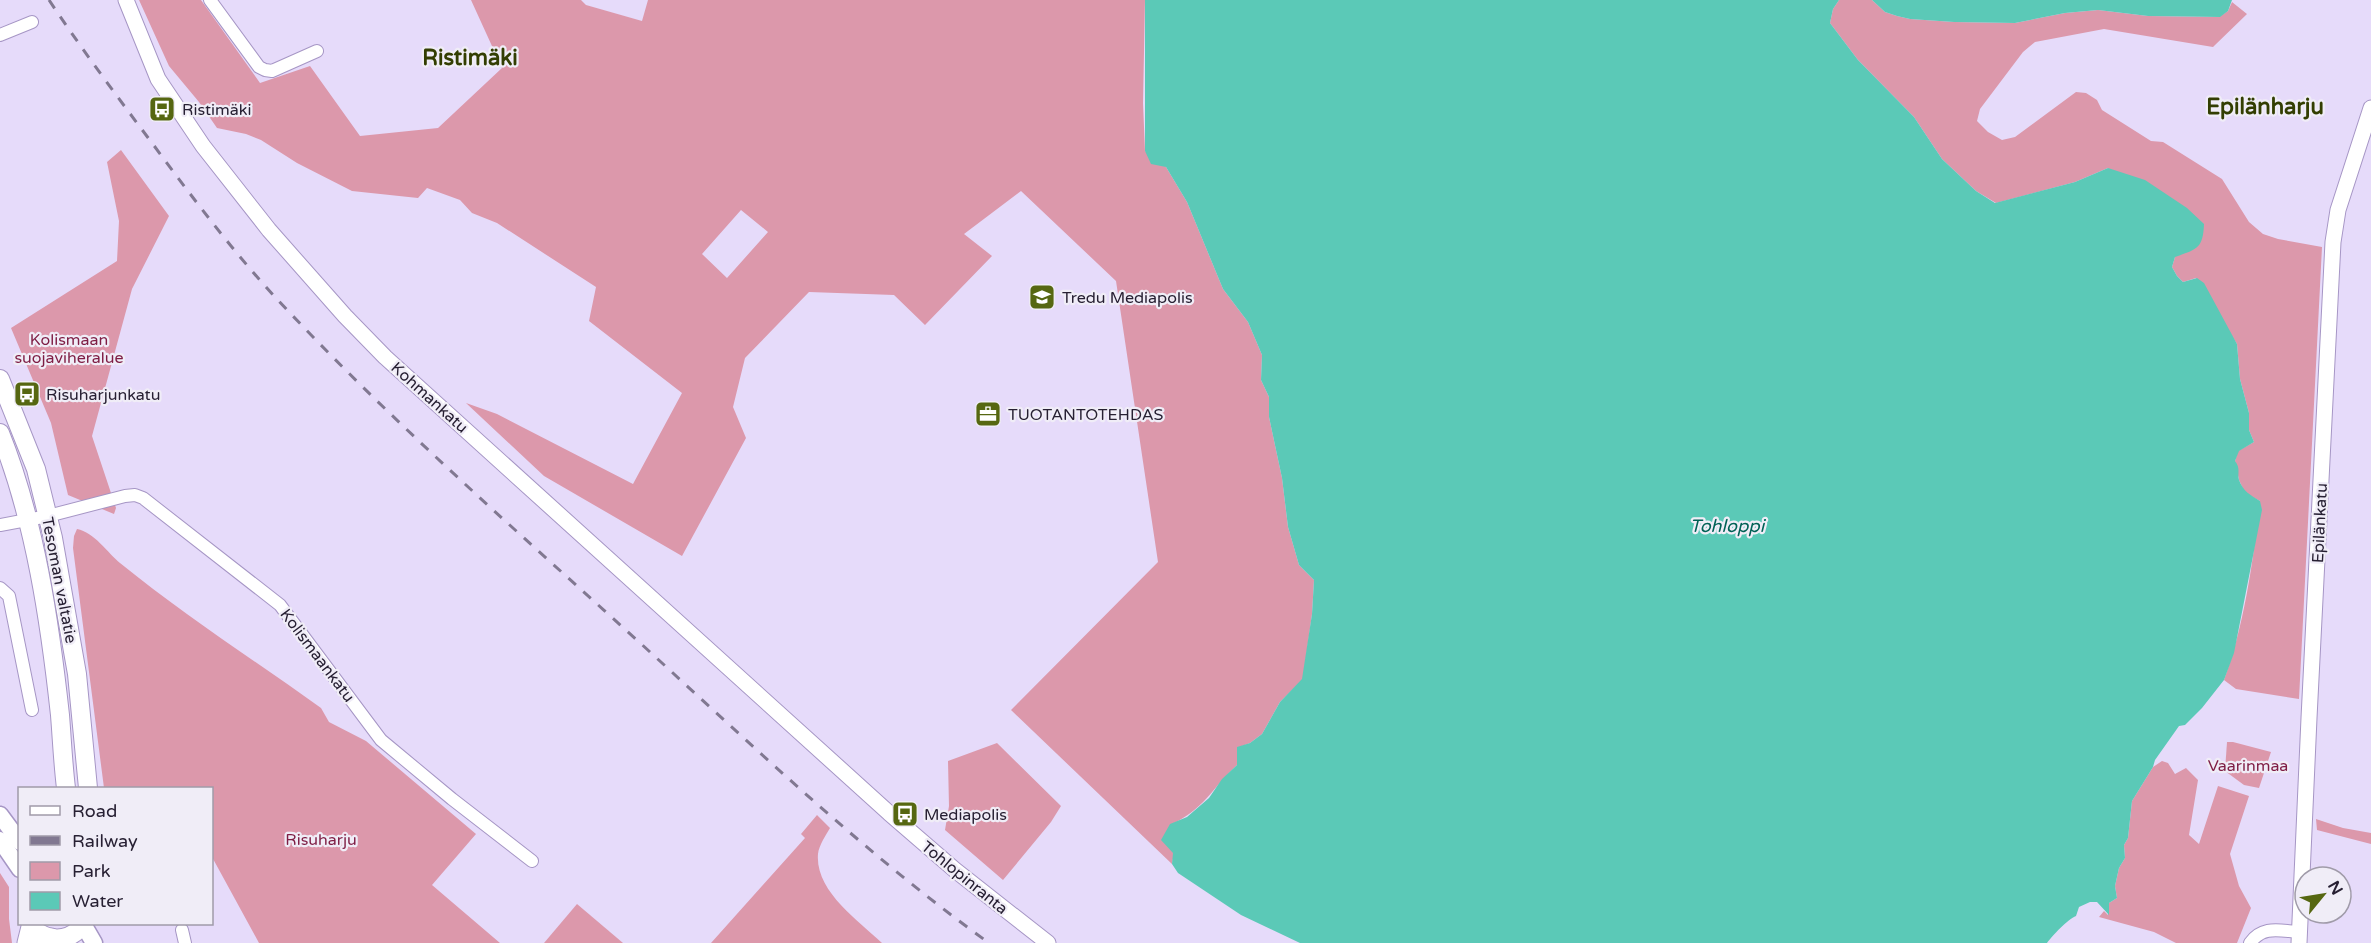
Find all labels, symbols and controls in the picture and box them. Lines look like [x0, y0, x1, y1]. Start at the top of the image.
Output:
district label: Ristimäki [422, 45, 518, 71]
bus stop icon: Ristimäki [147, 94, 177, 124]
district label: Epilänharju [2206, 94, 2324, 120]
place label: Ristimäki [182, 100, 251, 120]
school or university icon: Tredu Mediapolis [1027, 282, 1057, 312]
place label: Tredu Mediapolis [1062, 288, 1193, 308]
park label: Kolismaan suojaviheralue [14, 330, 124, 368]
street label: Kohmankatu [387, 358, 472, 438]
bus stop icon: Risuharjunkatu [12, 379, 42, 409]
place label: Risuharjunkatu [46, 385, 160, 405]
office icon: TUOTANTOTEHDAS [973, 399, 1003, 429]
place label: TUOTANTOTEHDAS [1008, 405, 1164, 425]
street label: Epilänkatu [2308, 483, 2332, 564]
street label: Tesoman valtatie [37, 515, 81, 645]
water label: Tohloppi [1690, 515, 1767, 537]
street label: Kolismaankatu [276, 605, 359, 706]
park label: Vaarinmaa [2208, 756, 2288, 776]
legend [18, 787, 213, 925]
bus stop icon: Mediapolis [890, 799, 920, 829]
text: Road [72, 800, 117, 822]
place label: Mediapolis [924, 805, 1007, 825]
text: Railway [72, 830, 138, 852]
park label: Risuharju [285, 830, 357, 850]
street label: Tohlopinranta [917, 837, 1012, 919]
text: Park [72, 860, 111, 882]
north arrow [2293, 865, 2353, 925]
text: N [2323, 877, 2347, 899]
text: Water [72, 890, 123, 912]

